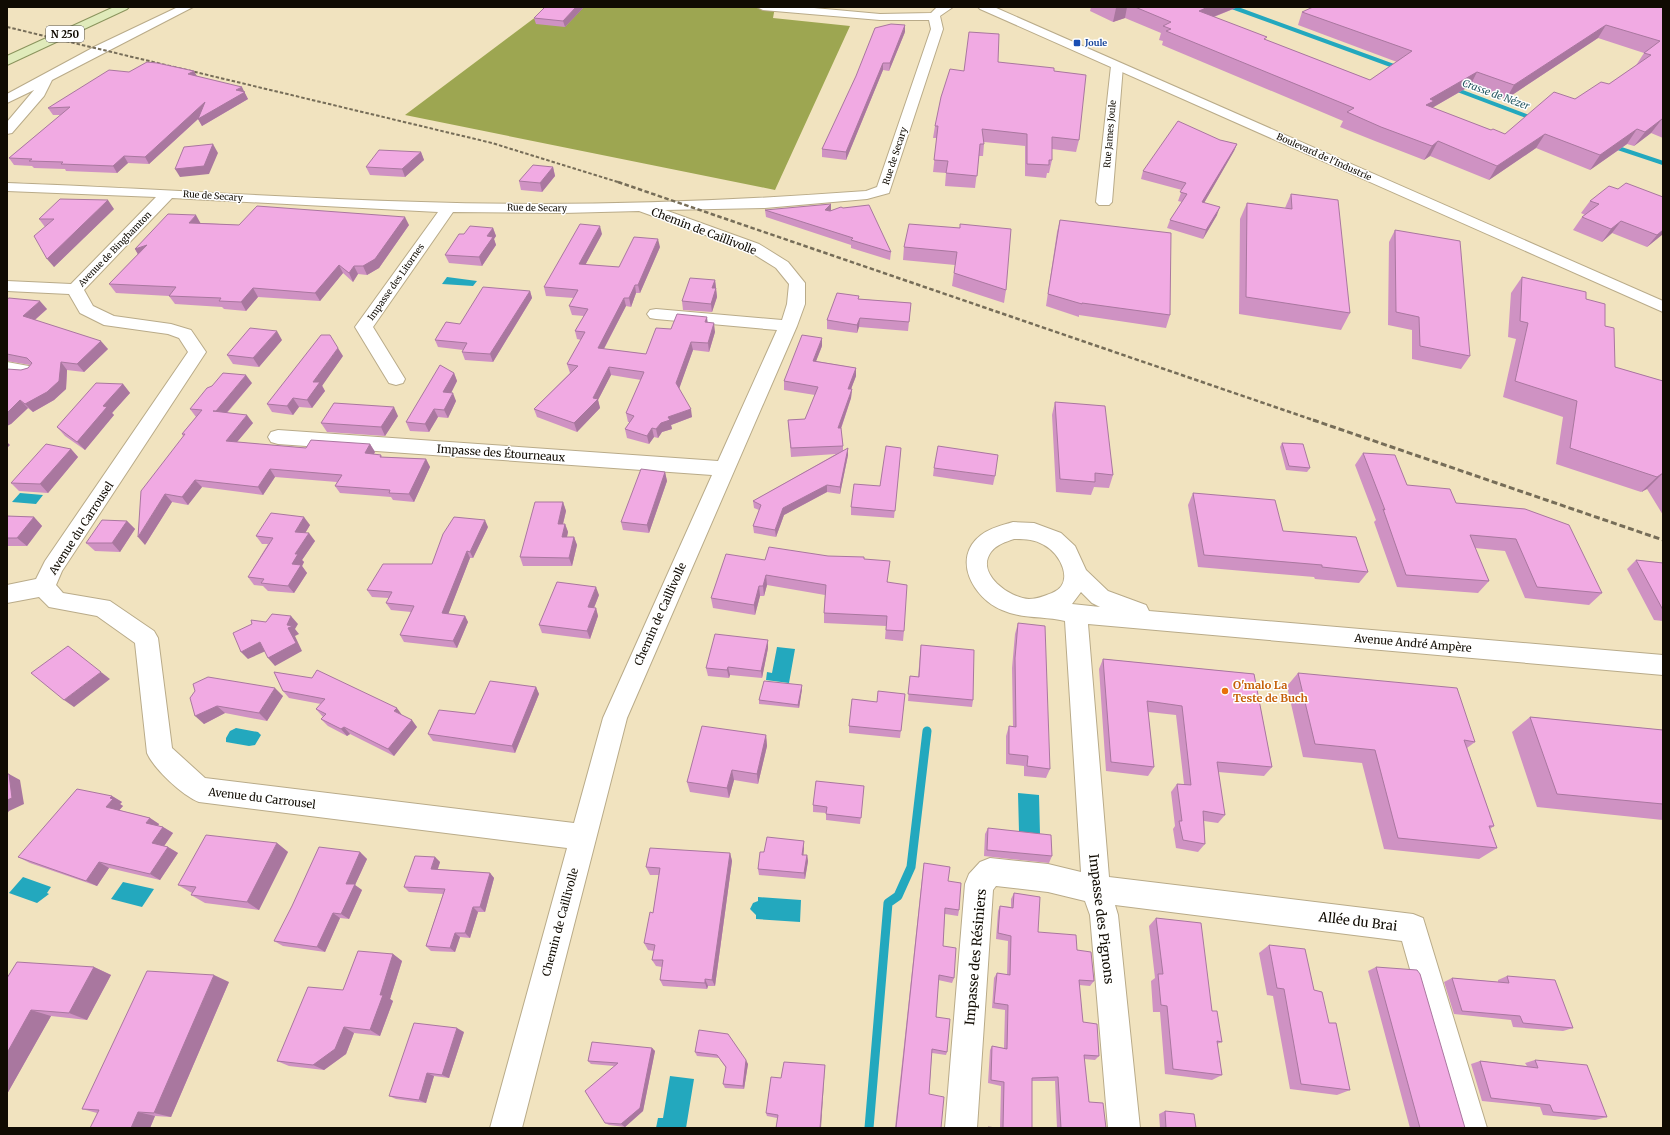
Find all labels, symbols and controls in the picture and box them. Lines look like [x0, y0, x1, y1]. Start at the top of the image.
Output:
road number: N 250 [46, 26, 84, 42]
place label: Joule [1084, 37, 1107, 48]
marker: Joule [1072, 38, 1082, 48]
water label: Crasse de Nézer [1460, 76, 1532, 113]
street label: Rue James Joule [1101, 99, 1118, 168]
street label: Rue de Secary [880, 125, 909, 186]
street label: Boulevard de l'Industrie [1275, 131, 1374, 183]
street label: Rue de Secary [183, 188, 244, 203]
street label: Rue de Secary [507, 201, 568, 214]
street label: Chemin de Caillivolle [649, 204, 759, 258]
street label: Avenue de Binghamton [75, 209, 153, 289]
street label: Impasse des Litornes [365, 241, 427, 322]
street label: Impasse des Étourneaux [436, 442, 566, 464]
street label: Avenue du Carrousel [45, 478, 117, 578]
street label: Chemin de Caillivolle [631, 560, 689, 668]
street label: Avenue André Ampère [1353, 631, 1472, 655]
place label: O'malo La Teste de Buch [1233, 678, 1309, 705]
marker: O'malo La Teste de Buch [1220, 686, 1230, 696]
street label: Avenue du Carrousel [207, 784, 317, 812]
street label: Impasse des Pignons [1085, 853, 1118, 985]
street label: Chemin de Caillivolle [539, 866, 581, 978]
street label: Impasse des Résiniers [961, 888, 990, 1026]
street label: Allée du Brai [1317, 908, 1398, 935]

